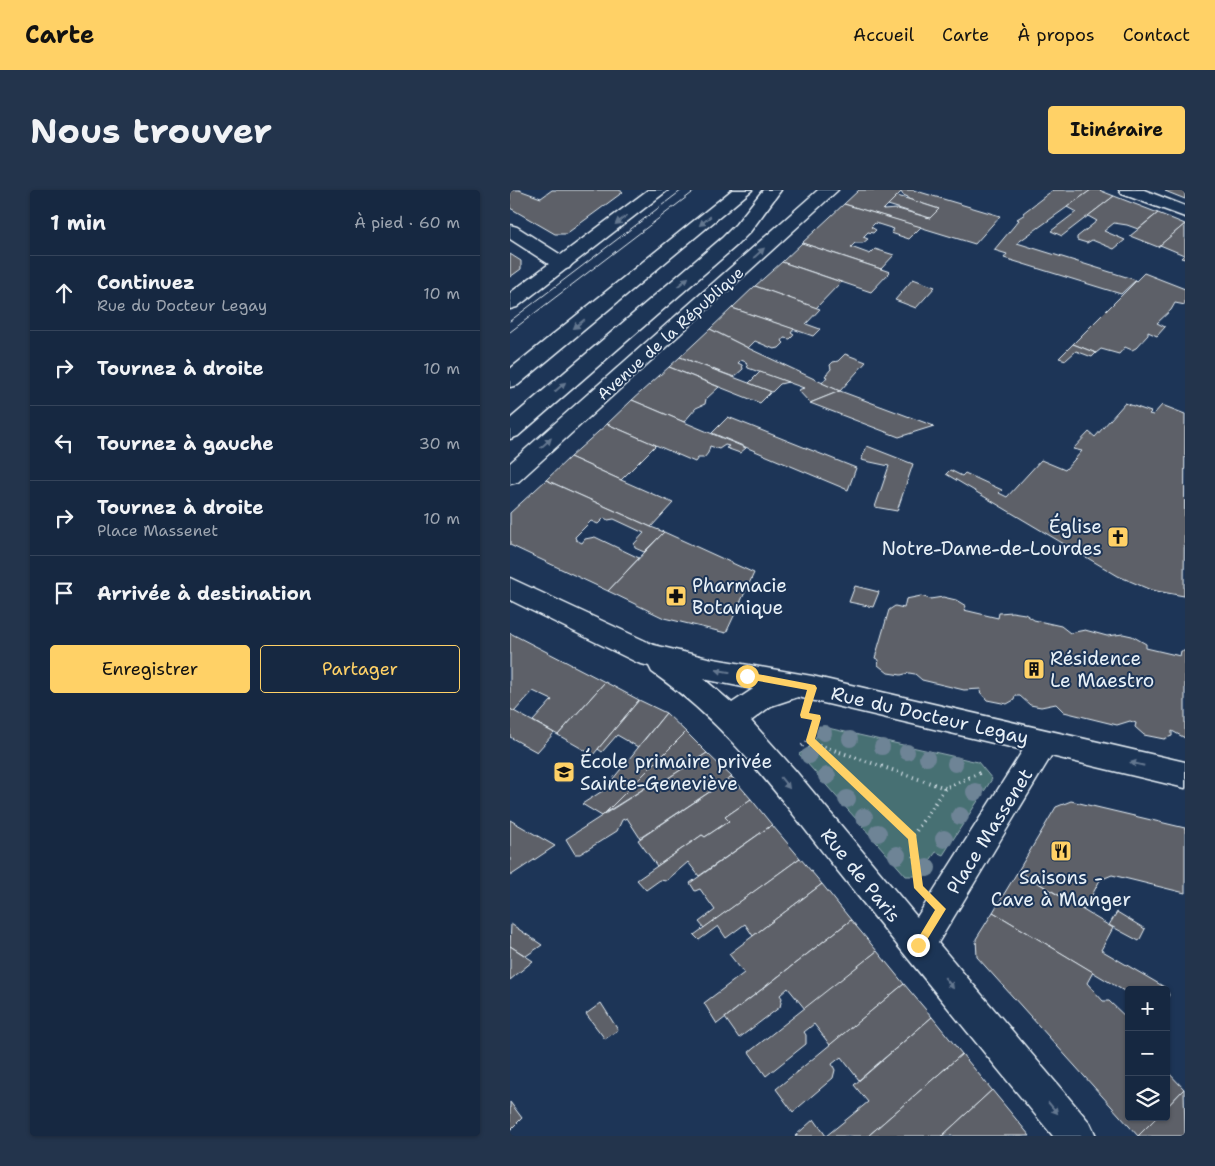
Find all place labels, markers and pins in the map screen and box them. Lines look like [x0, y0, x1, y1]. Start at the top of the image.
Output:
place label: Église Notre-Dame-de-Lourdes [881, 513, 1102, 561]
church icon: Église Notre-Dame-de-Lourdes [1106, 525, 1130, 549]
place label: Pharmacie Botanique [692, 573, 787, 620]
pharmacy icon: Pharmacie Botanique [664, 584, 688, 608]
place label: Résidence Le Maestro [1050, 646, 1154, 693]
building icon: Résidence Le Maestro [1022, 657, 1046, 681]
place label: École primaire privée Sainte-Geneviève [580, 748, 772, 796]
school or university icon: École primaire privée Sainte-Geneviève [552, 760, 576, 784]
restaurant icon: Saisons - Cave à Manger [1049, 839, 1073, 863]
place label: Saisons - Cave à Manger [991, 865, 1131, 912]

